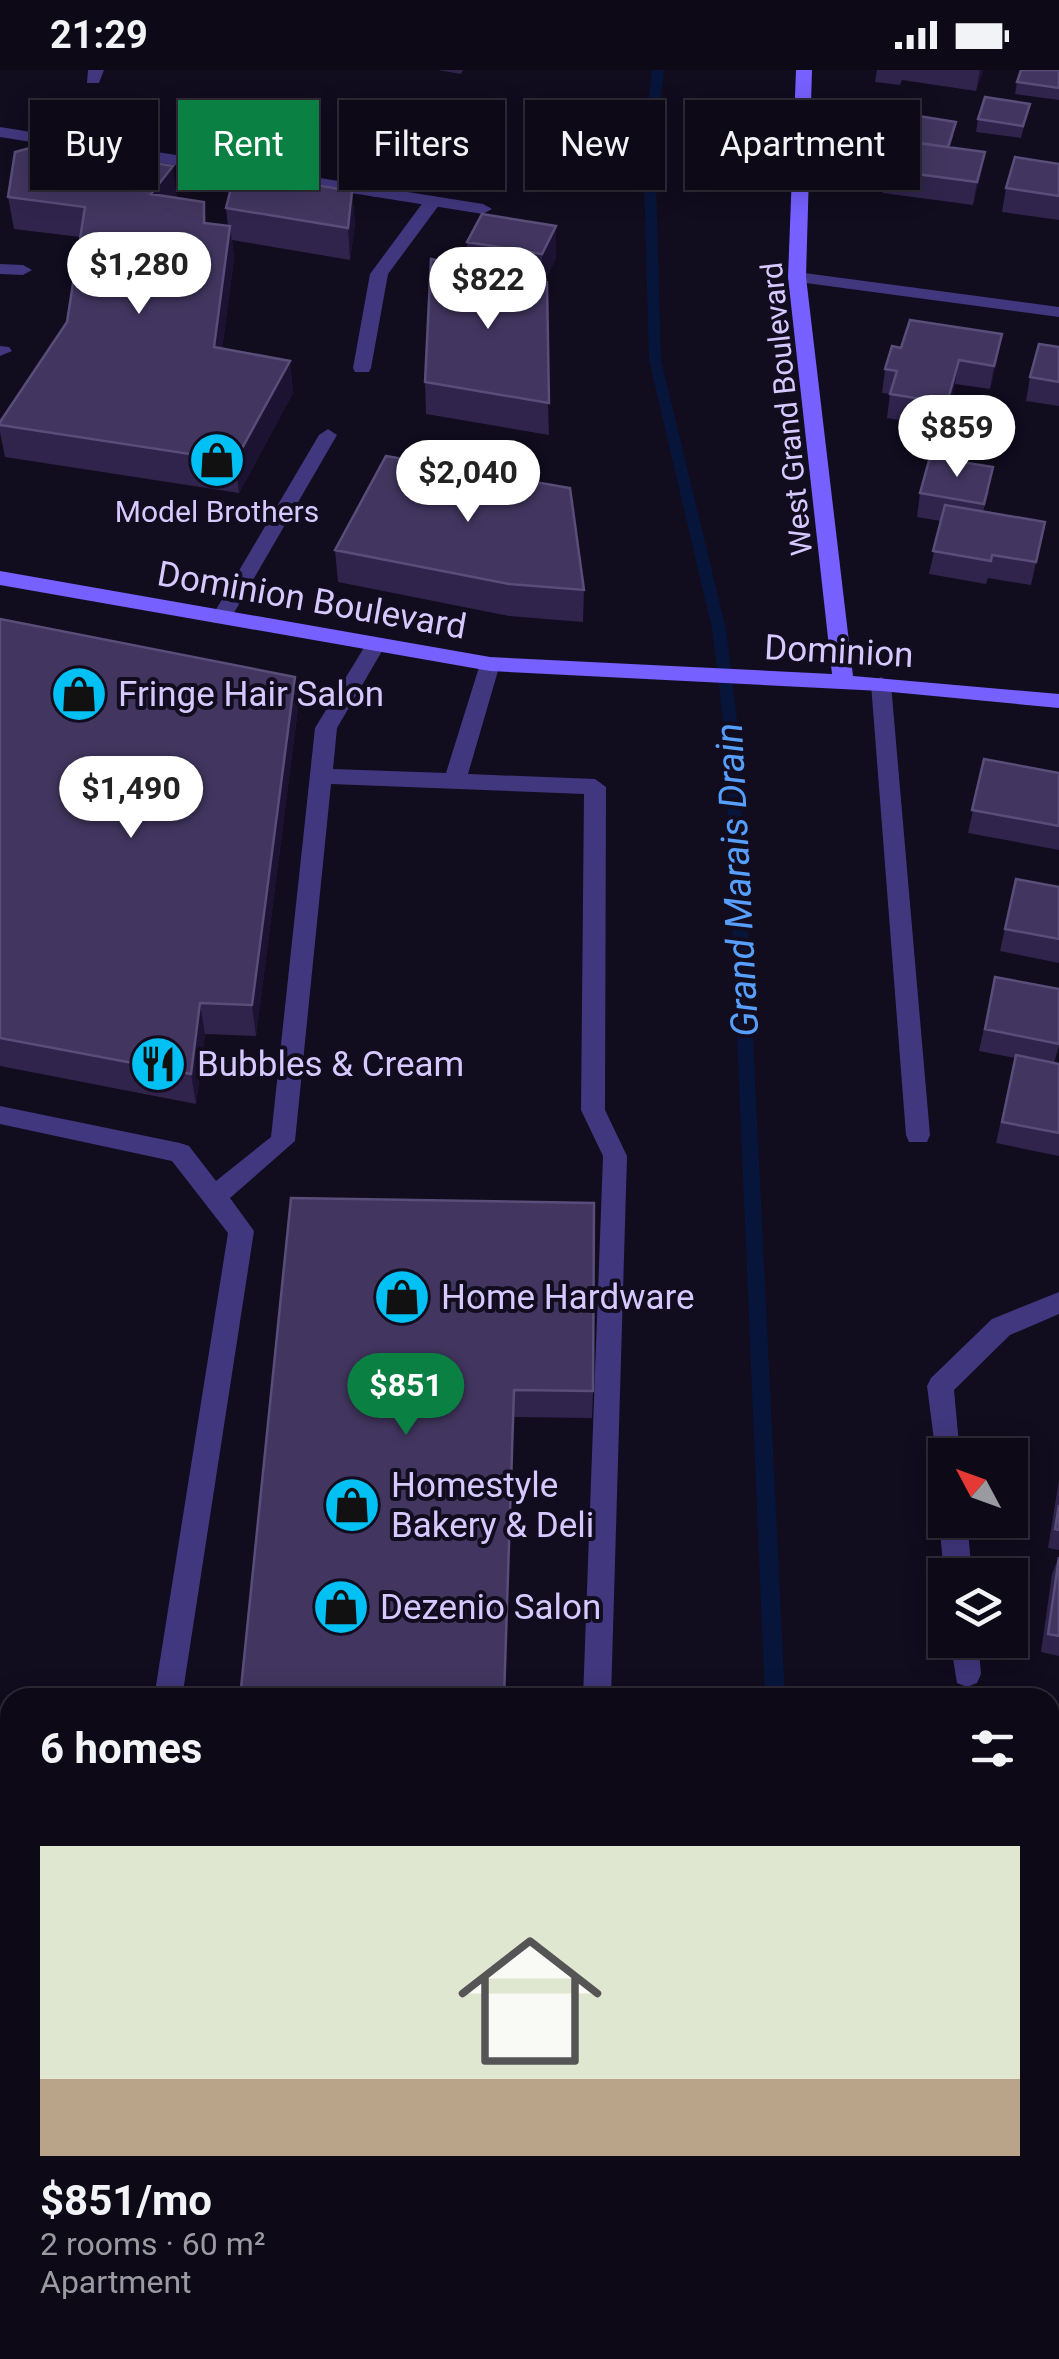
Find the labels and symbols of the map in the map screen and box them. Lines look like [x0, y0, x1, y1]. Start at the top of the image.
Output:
pin: $1,280 [58, 232, 220, 317]
pin: $822 [429, 247, 547, 332]
street label: West Grand Boulevard [754, 261, 819, 558]
pin: $859 [898, 395, 1016, 480]
shop icon: Model Brothers [187, 430, 247, 490]
pin: $2,040 [387, 440, 549, 525]
place label: Model Brothers [115, 494, 319, 529]
street label: Dominion Boulevard [154, 553, 470, 648]
street label: Dominion [763, 627, 915, 676]
shop icon: Fringe Hair Salon [49, 664, 109, 724]
place label: Fringe Hair Salon [118, 674, 384, 715]
water label: Grand Marais Drain [707, 722, 767, 1038]
pin: $1,490 [50, 756, 212, 841]
restaurant icon: Bubbles & Cream [128, 1034, 188, 1094]
place label: Bubbles & Cream [197, 1044, 464, 1085]
shop icon: Home Hardware [372, 1267, 432, 1327]
place label: Home Hardware [441, 1277, 695, 1318]
pin: $851 [347, 1353, 465, 1438]
north arrow [928, 1438, 1028, 1538]
place label: Homestyle Bakery & Deli [391, 1465, 594, 1546]
shop icon: Homestyle Bakery & Deli [322, 1475, 382, 1535]
shop icon: Dezenio Salon [311, 1577, 371, 1637]
place label: Dezenio Salon [380, 1587, 601, 1628]

